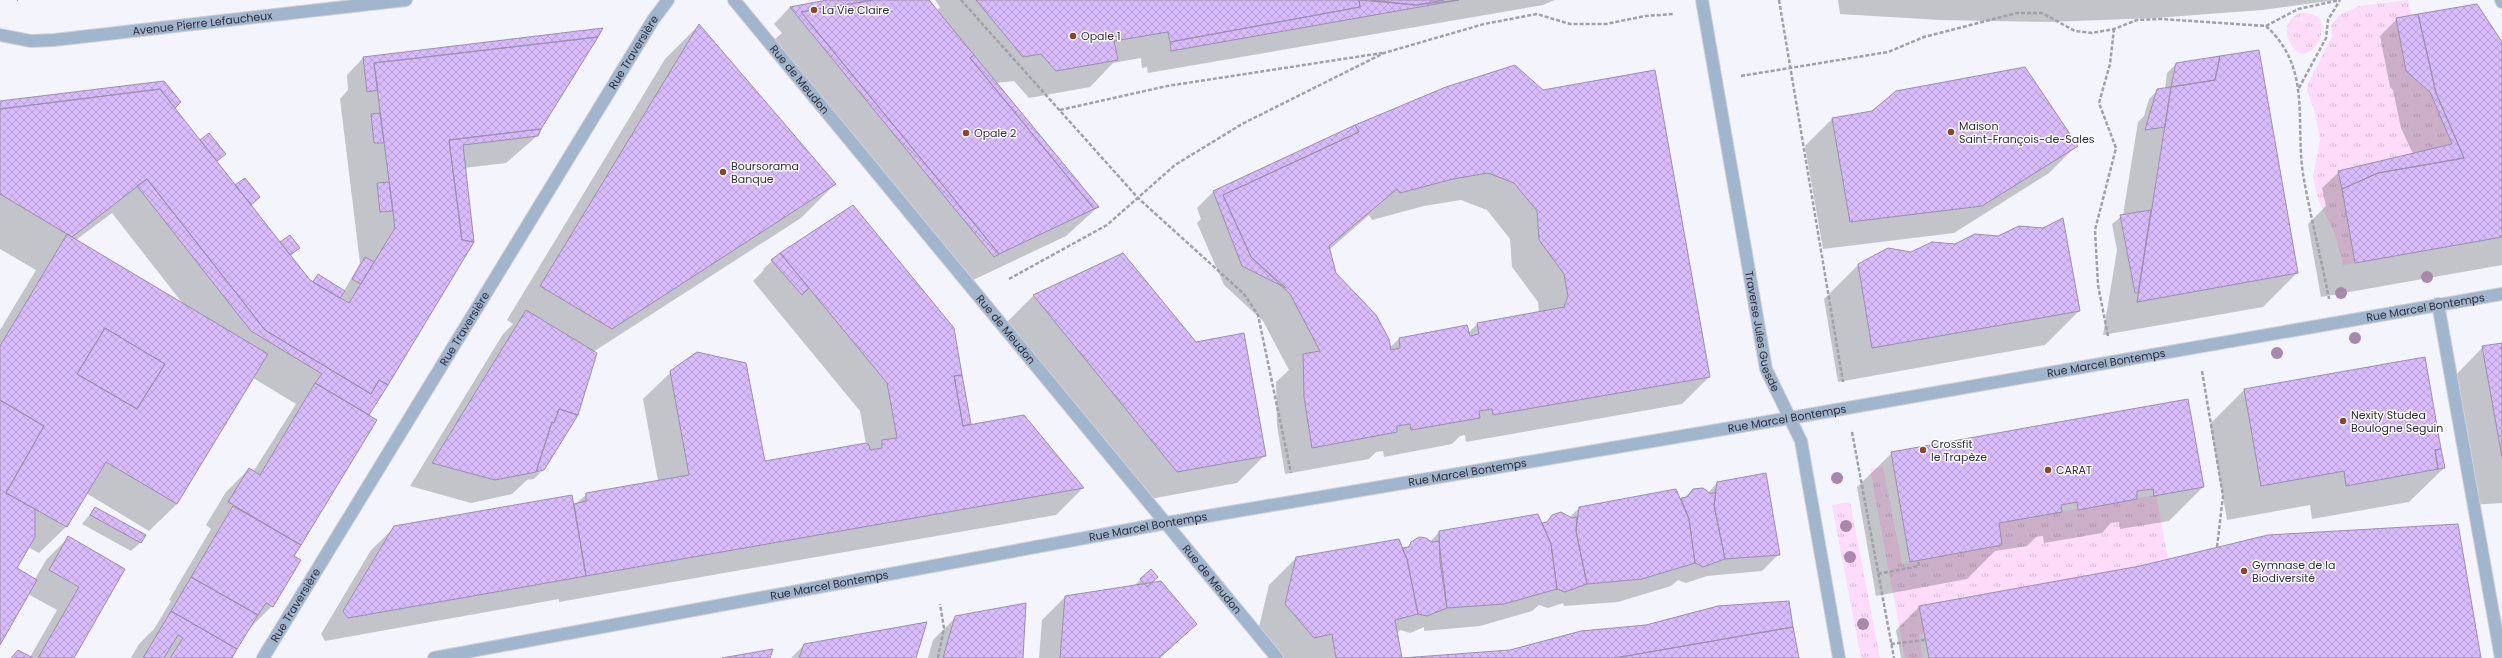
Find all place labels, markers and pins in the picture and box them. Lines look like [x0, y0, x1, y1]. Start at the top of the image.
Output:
place label: La Vie Claire [822, 2, 889, 18]
marker: La Vie Claire [809, 5, 819, 15]
place label: Opale 1 [1081, 28, 1121, 44]
marker: Opale 1 [1068, 31, 1078, 41]
place label: Maison Saint-François-de-Sales [1959, 118, 2095, 147]
place label: Opale 2 [974, 125, 1016, 141]
marker: Maison Saint-François-de-Sales [1946, 127, 1956, 137]
marker: Opale 2 [961, 128, 971, 138]
place label: Boursorama Banque [731, 158, 799, 187]
marker: Boursorama Banque [718, 167, 728, 177]
place label: Nexity Studea Boulogne Seguin [2351, 407, 2443, 436]
marker: Nexity Studea Boulogne Seguin [2338, 416, 2348, 426]
place label: Crossfit le Trapèze [1931, 436, 1987, 465]
marker: Crossfit le Trapèze [1918, 445, 1928, 455]
place label: CARAT [2056, 462, 2092, 478]
marker: CARAT [2043, 465, 2053, 475]
place label: Gymnase de la Biodiversité [2252, 557, 2335, 586]
marker: Gymnase de la Biodiversité [2239, 566, 2249, 576]

